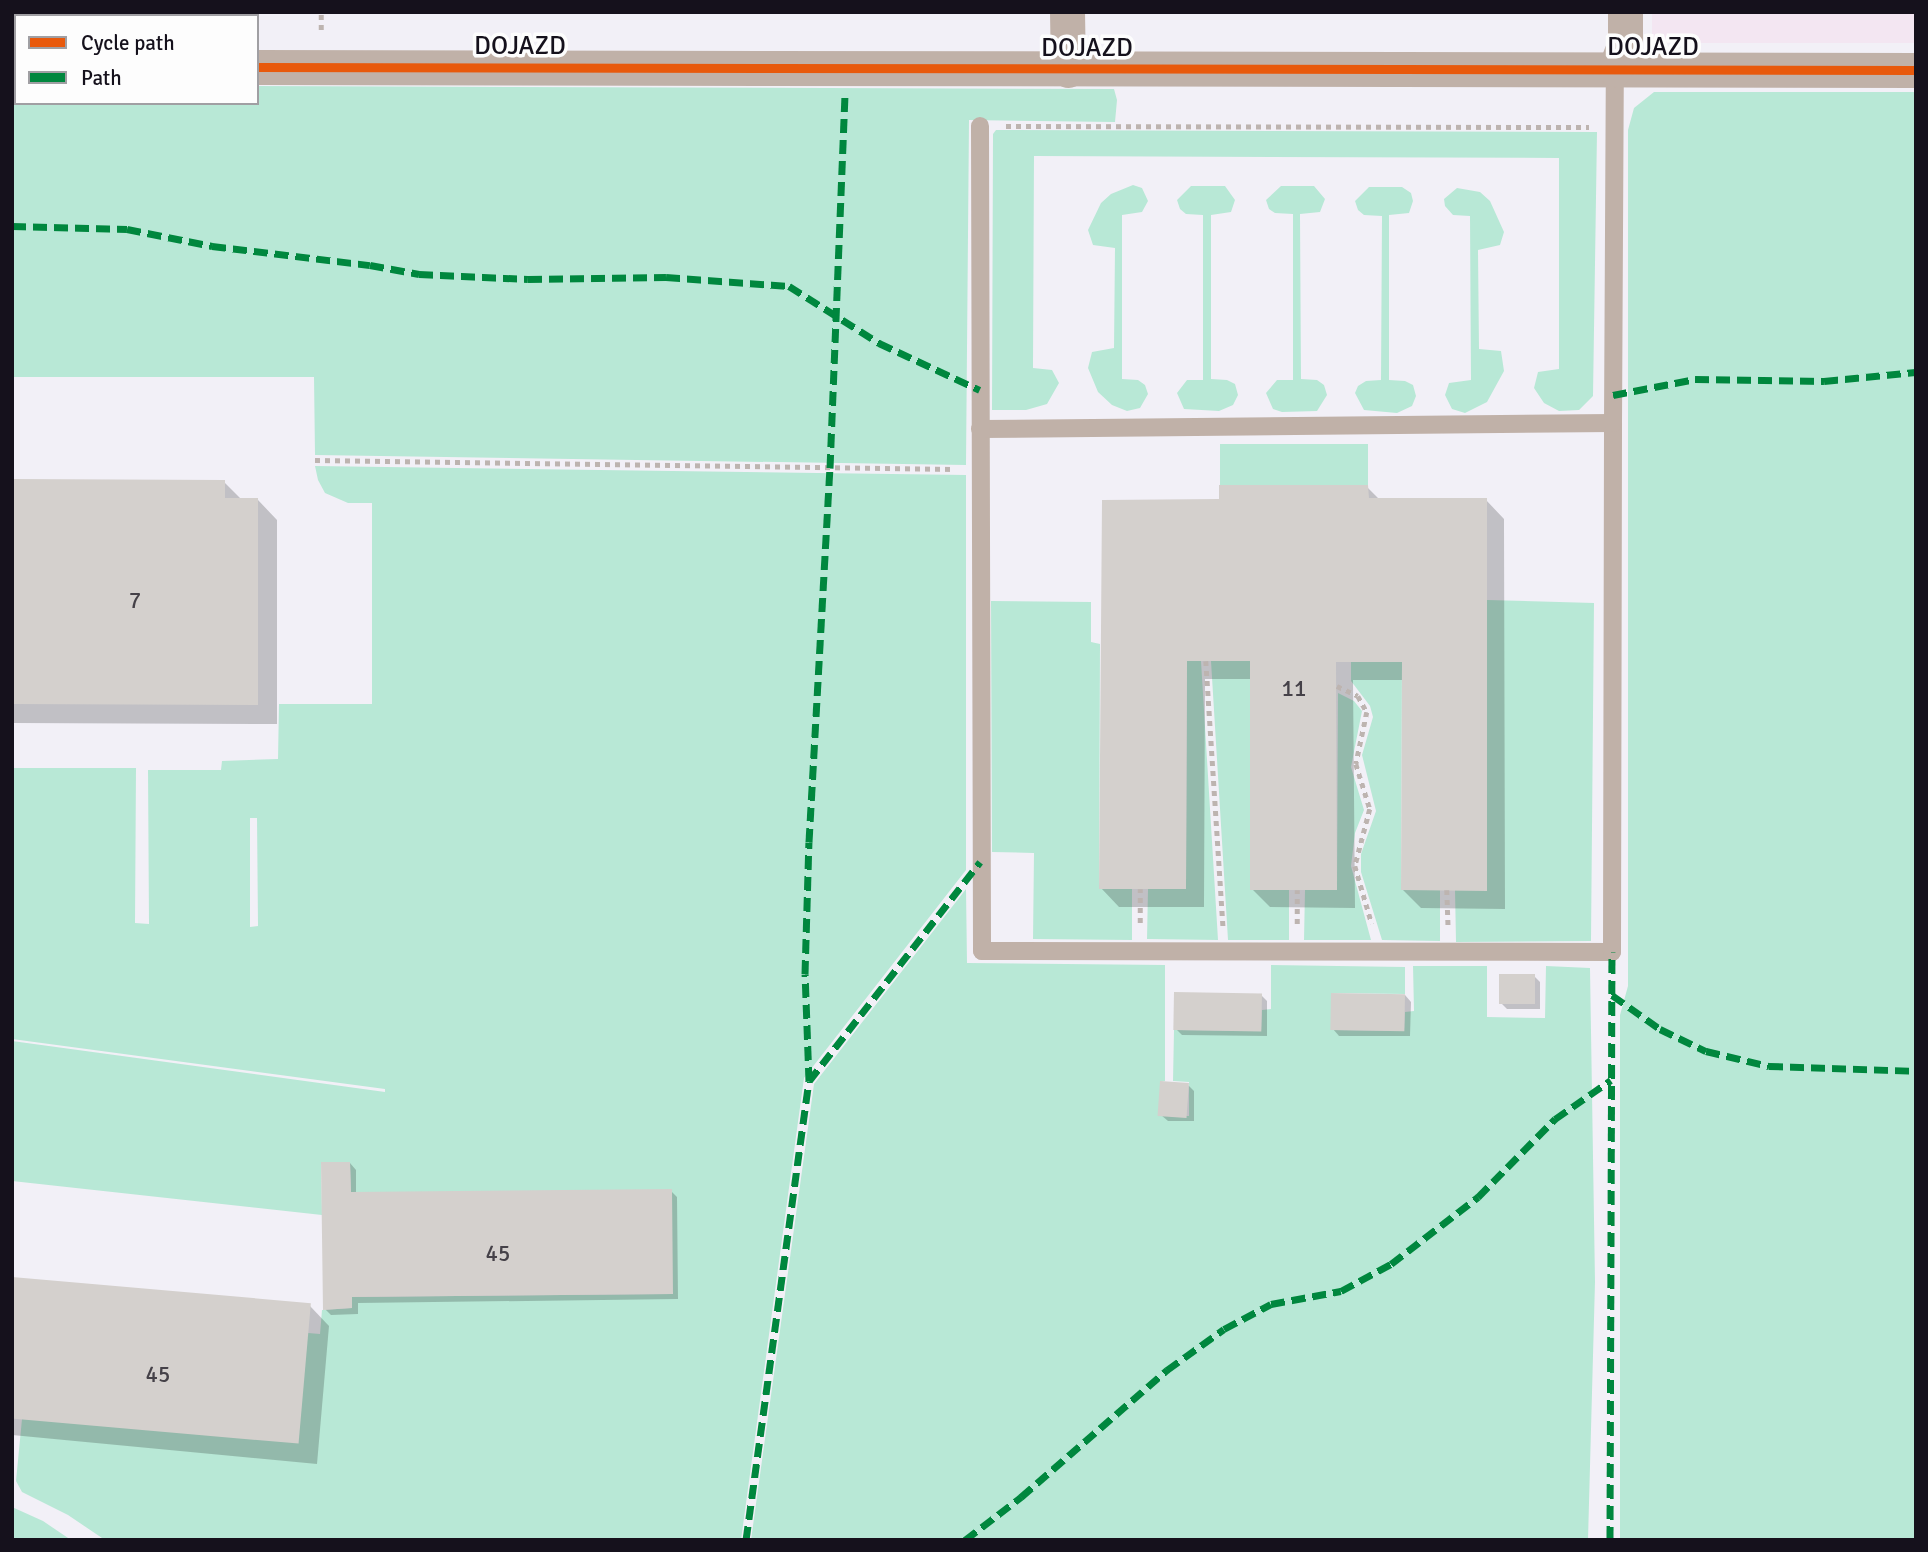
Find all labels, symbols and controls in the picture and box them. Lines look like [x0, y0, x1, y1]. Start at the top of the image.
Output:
legend [14, 14, 259, 105]
text: Cycle path [81, 30, 175, 56]
street label: DOJAZD [474, 31, 566, 63]
street label: DOJAZD [1607, 32, 1699, 64]
street label: DOJAZD [1041, 33, 1133, 65]
text: Path [81, 65, 122, 91]
house number: 7 [129, 587, 141, 615]
house number: 11 [1282, 675, 1306, 703]
house number: 45 [486, 1240, 510, 1268]
house number: 45 [146, 1361, 170, 1389]

